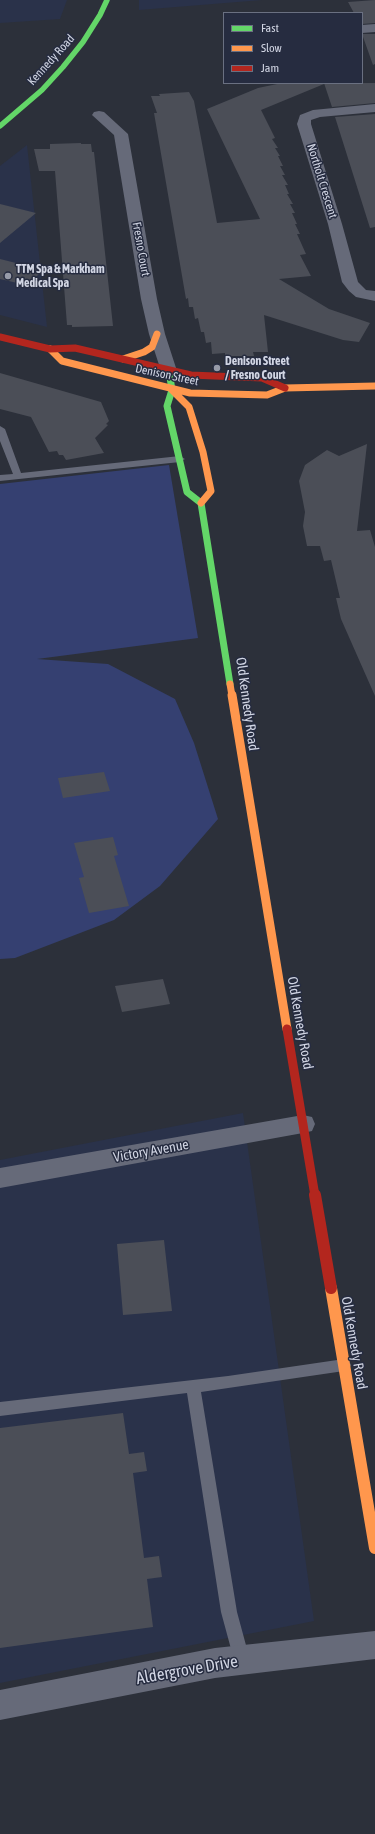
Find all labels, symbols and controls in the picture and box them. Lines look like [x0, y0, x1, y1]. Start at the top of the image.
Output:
legend [223, 12, 363, 84]
text: Fast [261, 21, 279, 35]
street label: Kennedy Road [24, 32, 78, 88]
text: Slow [261, 41, 282, 55]
text: Jam [261, 61, 279, 75]
street label: Northolt Crescent [304, 142, 340, 220]
street label: Fresno Court [129, 221, 153, 277]
place label: TTM Spa & Markham Medical Spa [16, 262, 105, 290]
marker: TTM Spa & Markham Medical Spa [3, 271, 13, 281]
place label: Denison Street / Fresno Court [225, 354, 289, 382]
street label: Denison Street [134, 361, 200, 389]
marker: Denison Street / Fresno Court [212, 363, 222, 373]
street label: Old Kennedy Road [232, 656, 262, 752]
street label: Old Kennedy Road [284, 975, 316, 1071]
street label: Victory Avenue [112, 1136, 190, 1166]
street label: Old Kennedy Road [338, 1295, 370, 1391]
street label: Aldergrove Drive [135, 1651, 239, 1689]

